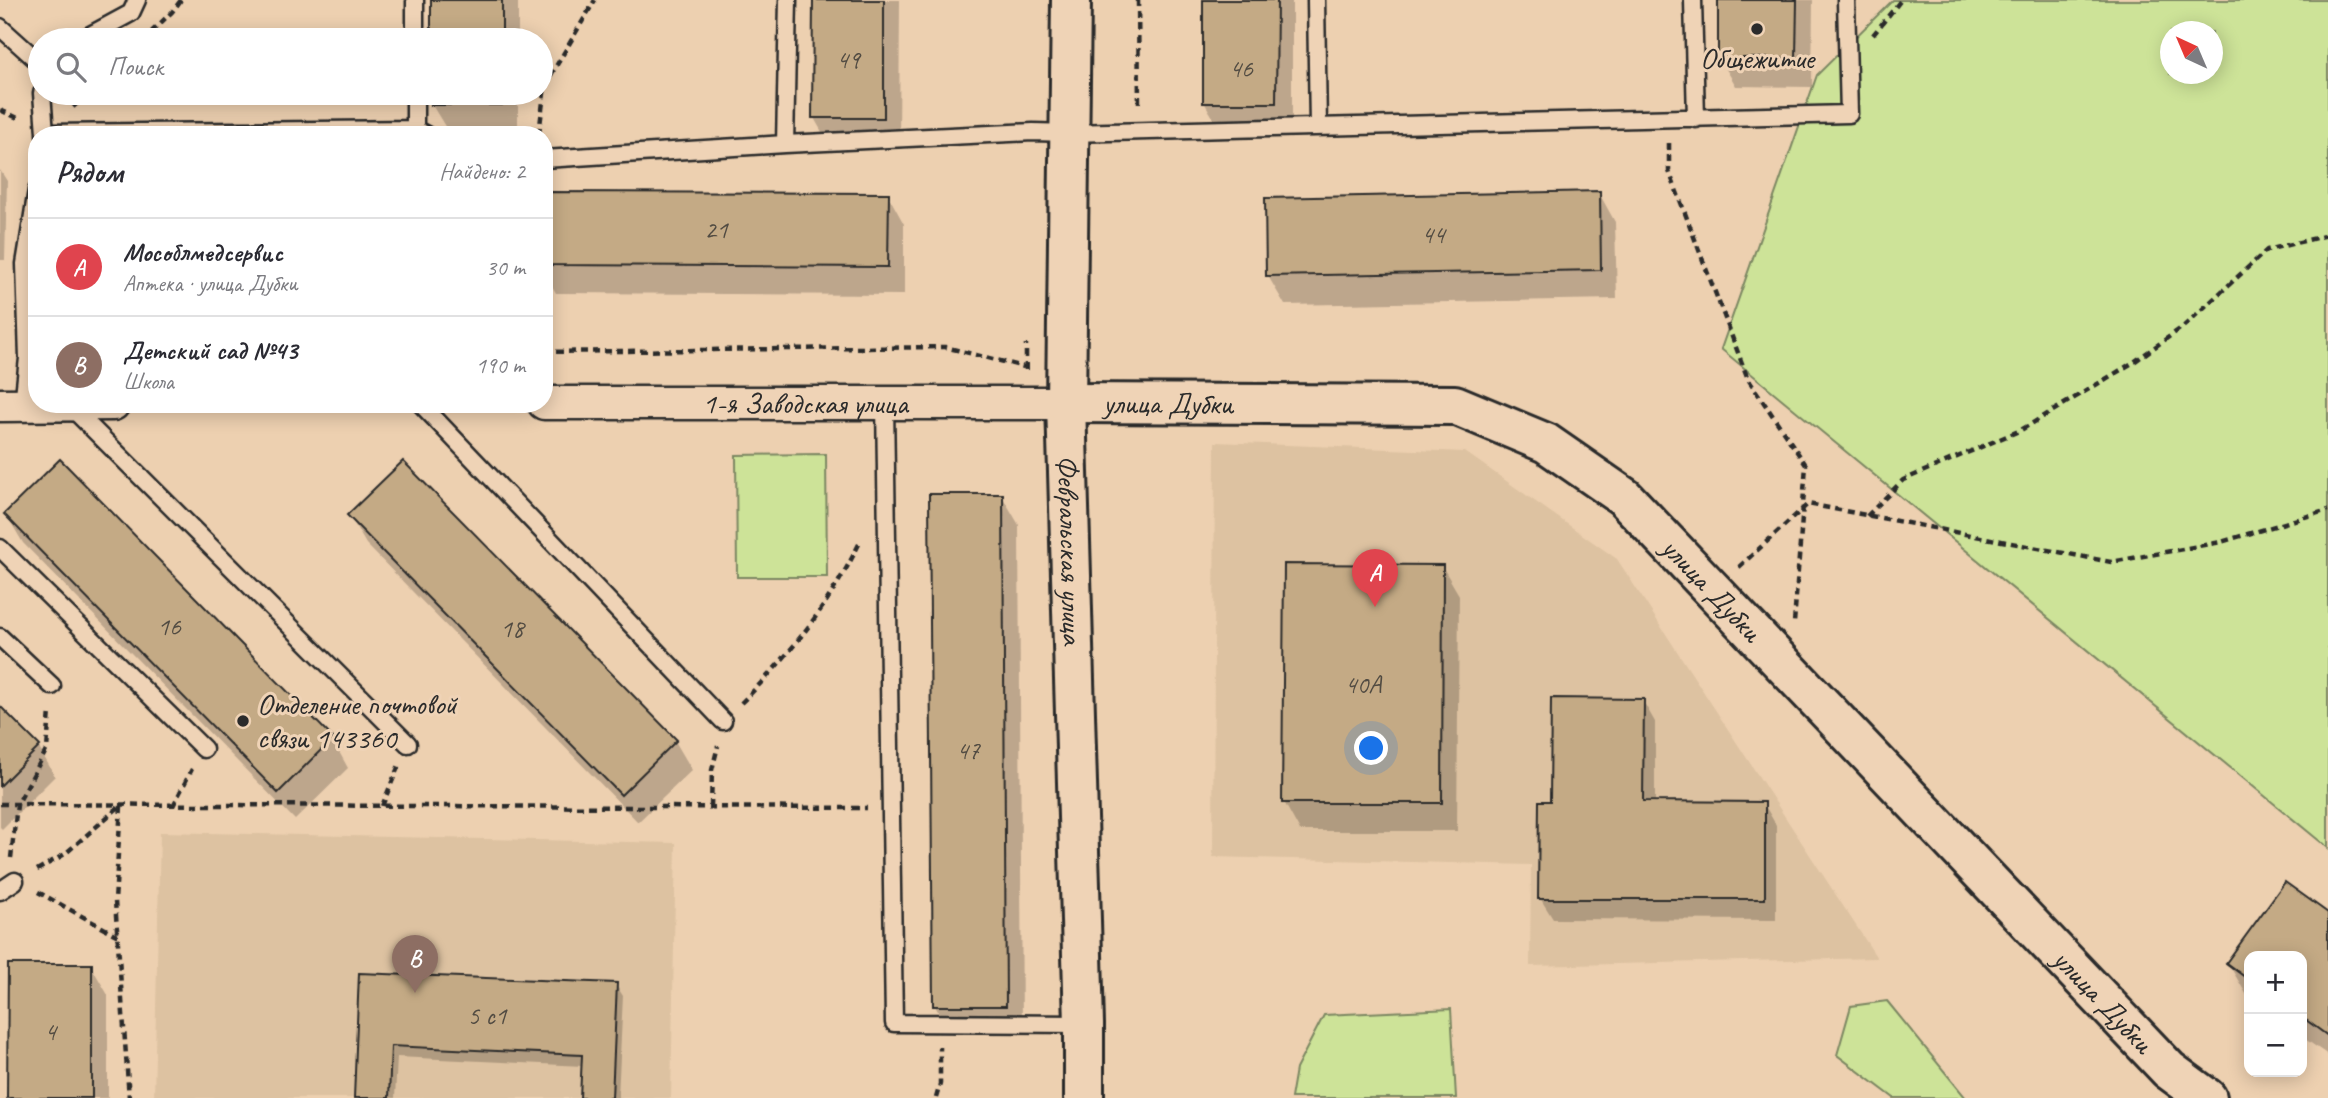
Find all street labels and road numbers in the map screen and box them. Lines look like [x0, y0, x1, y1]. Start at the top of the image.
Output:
street label: 1-я Заводская улица [702, 384, 910, 422]
street label: улица Дубки [1101, 384, 1235, 423]
street label: Февральская улица [1049, 455, 1092, 647]
street label: улица Дубки [1652, 528, 1772, 651]
street label: улица Дубки [2043, 939, 2163, 1062]

